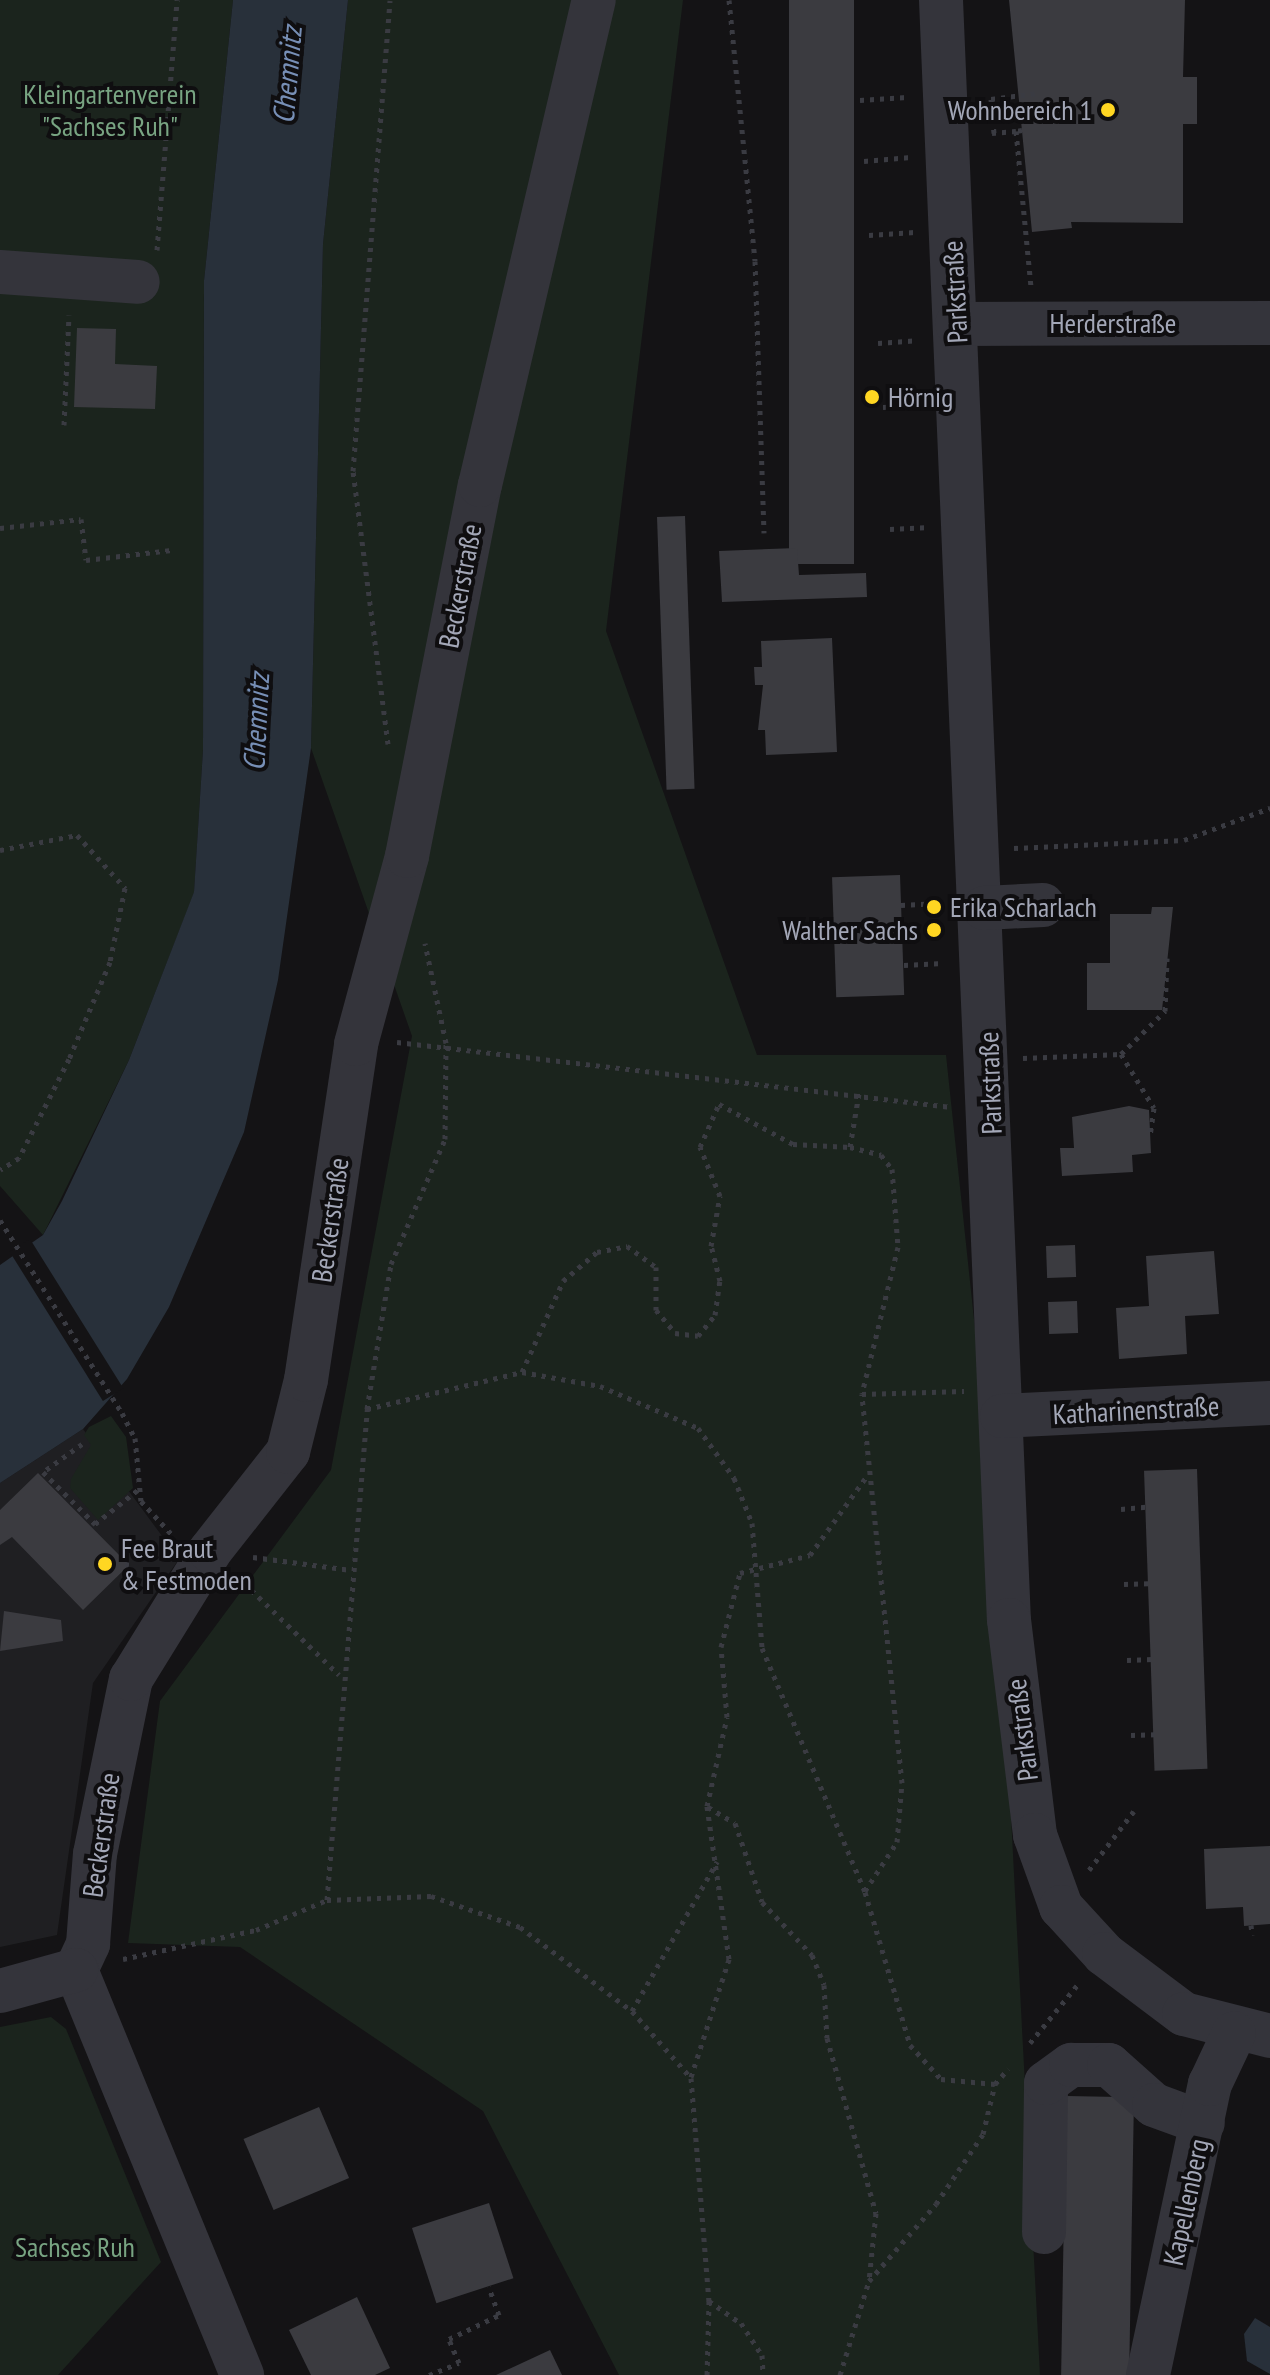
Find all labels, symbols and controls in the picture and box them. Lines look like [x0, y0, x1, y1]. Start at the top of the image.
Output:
water label: Chemnitz [265, 25, 309, 125]
park label: Kleingartenverein "Sachses Ruh" [23, 77, 197, 143]
place label: Wohnbereich 1 [948, 93, 1092, 127]
marker: Wohnbereich 1 [1099, 101, 1117, 119]
street label: Parkstraße [936, 240, 974, 344]
street label: Herderstraße [1050, 306, 1176, 340]
place label: Hörnig [888, 380, 953, 414]
marker: Hörnig [863, 388, 881, 406]
street label: Beckerstraße [432, 521, 488, 651]
water label: Chemnitz [235, 672, 277, 772]
place label: Erika Scharlach [950, 890, 1097, 924]
marker: Erika Scharlach [925, 898, 943, 916]
place label: Walther Sachs [782, 913, 918, 947]
marker: Walther Sachs [925, 921, 943, 939]
street label: Parkstraße [971, 1031, 1009, 1135]
street label: Beckerstraße [305, 1155, 355, 1285]
street label: Katharinenstraße [1052, 1389, 1220, 1431]
place label: Fee Braut & Festmoden [121, 1531, 252, 1597]
marker: Fee Braut & Festmoden [96, 1555, 114, 1573]
street label: Parkstraße [999, 1677, 1045, 1783]
street label: Beckerstraße [76, 1770, 126, 1900]
street label: Kapellenberg [1156, 2136, 1216, 2268]
park label: Sachses Ruh [15, 2230, 135, 2264]

